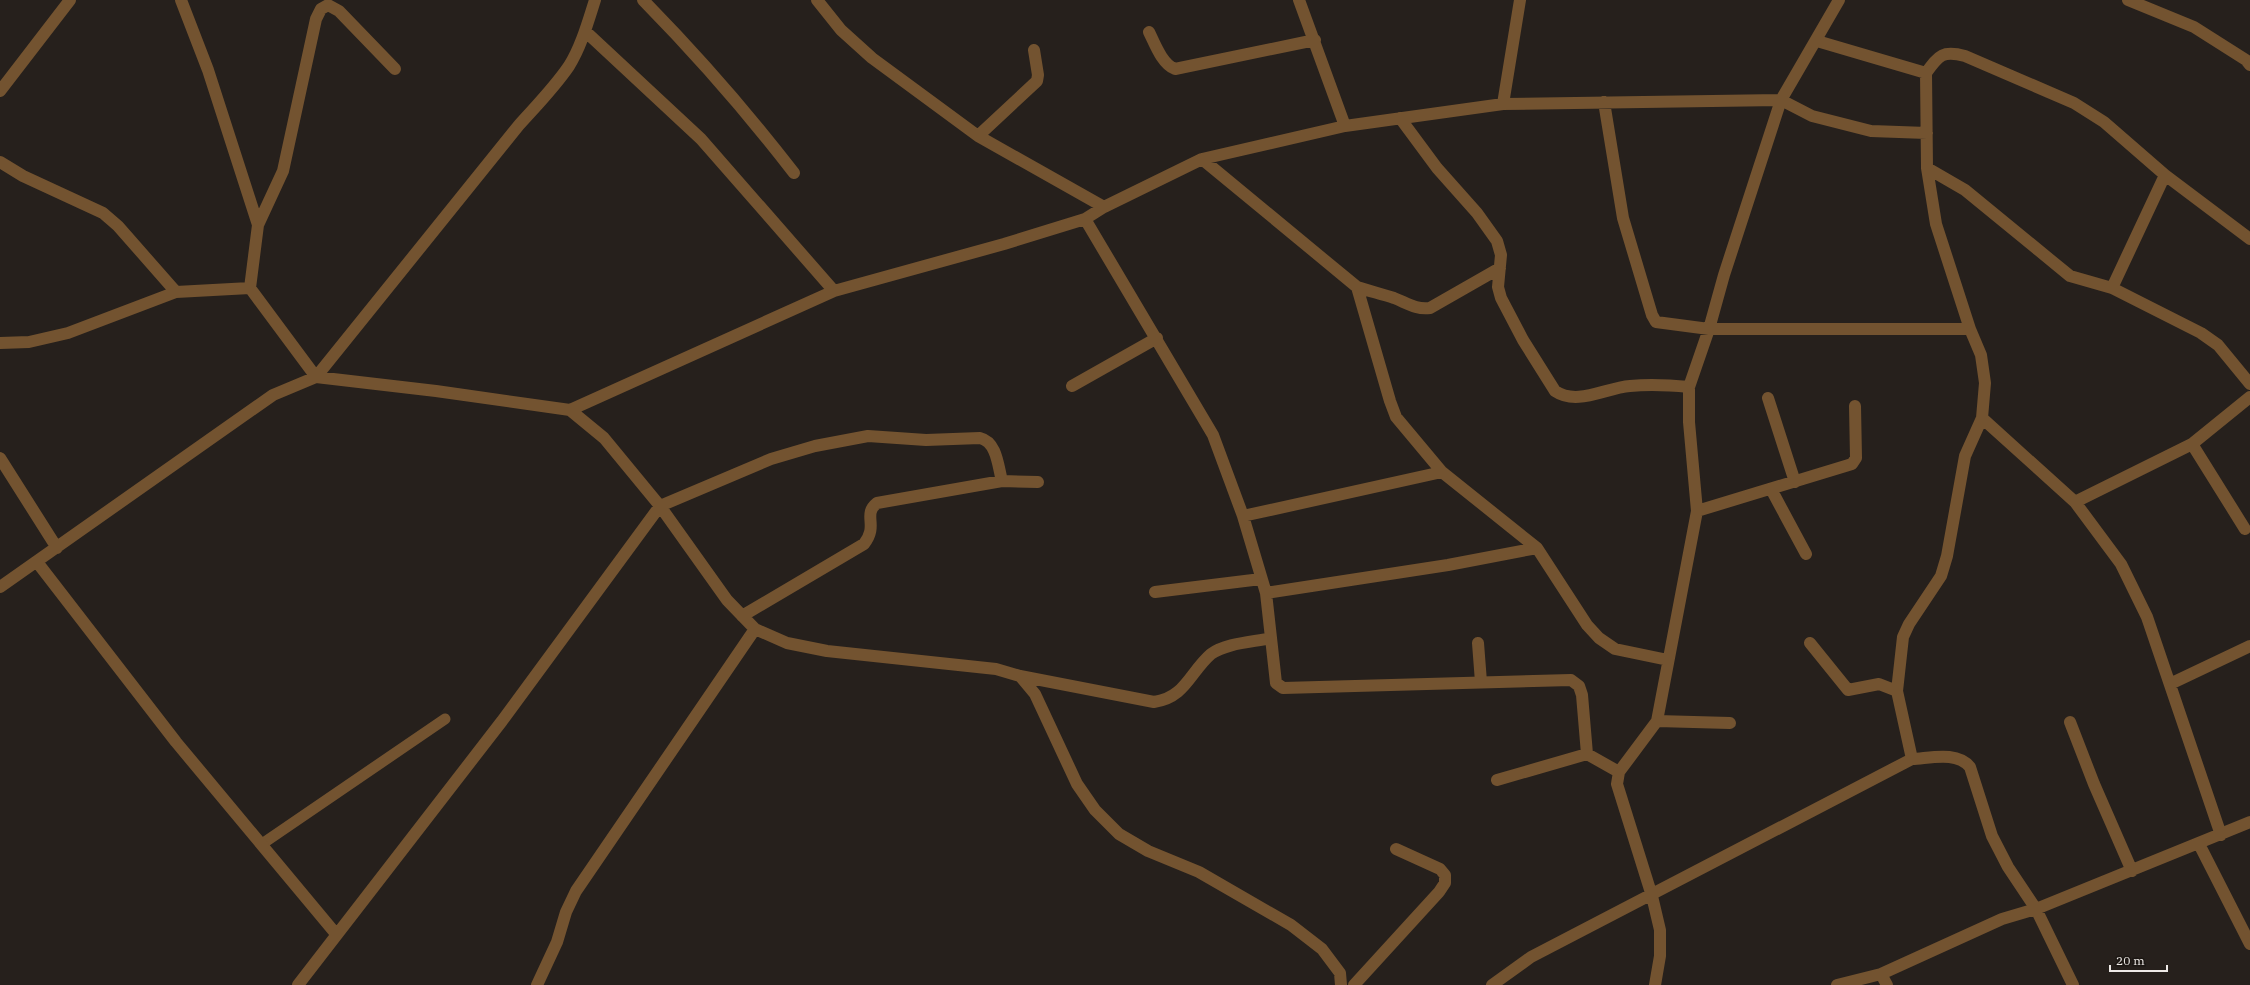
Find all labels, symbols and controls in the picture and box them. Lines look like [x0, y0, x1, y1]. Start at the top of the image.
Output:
scale bar [2110, 947, 2167, 973]
text: 20 m [2116, 953, 2145, 968]

